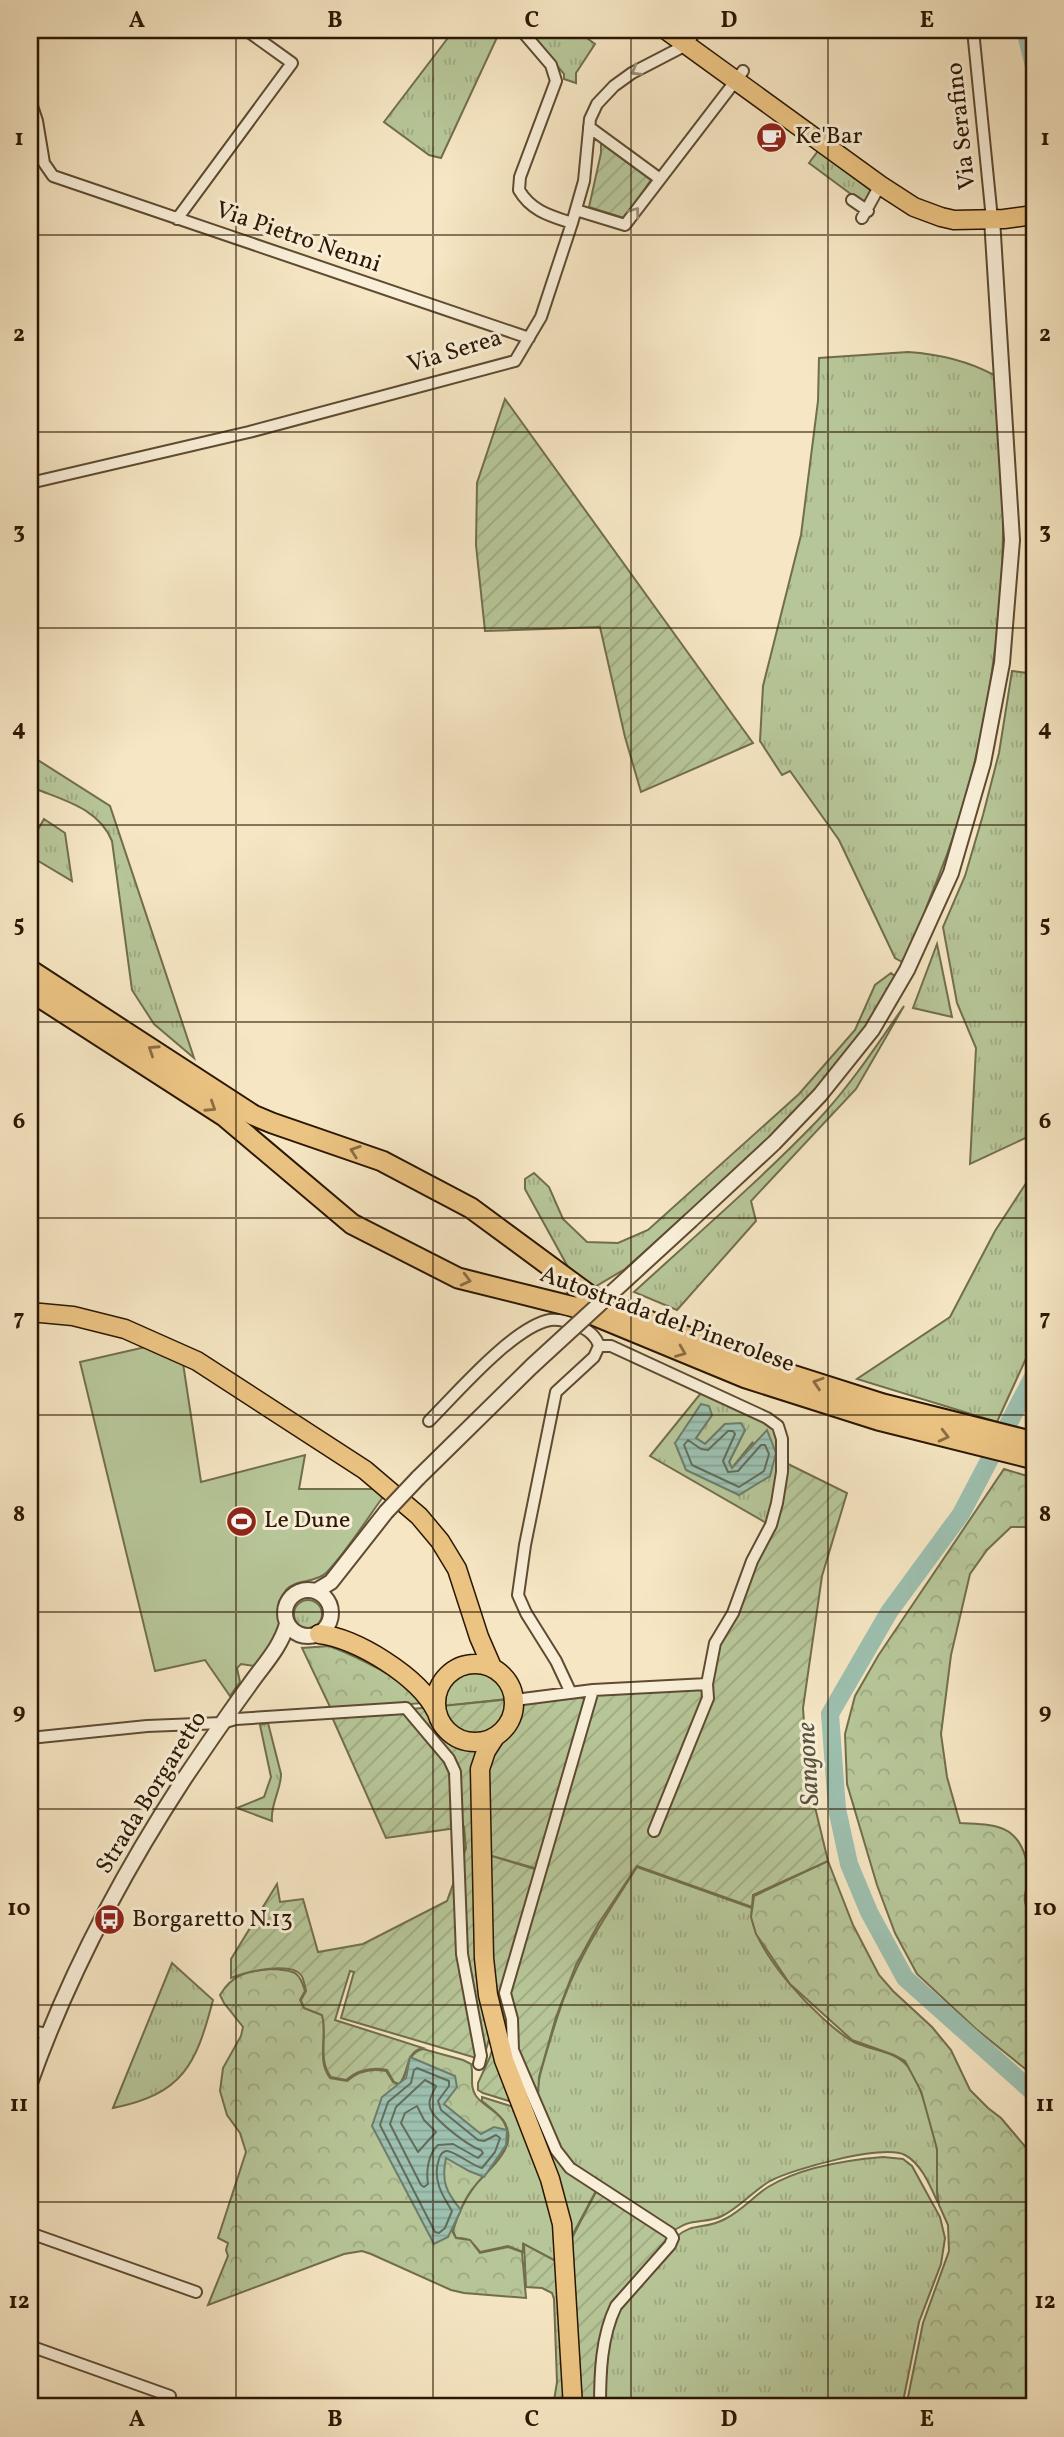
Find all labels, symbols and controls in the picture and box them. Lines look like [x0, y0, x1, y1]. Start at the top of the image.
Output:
text: A [129, 5, 145, 37]
text: B [327, 5, 343, 37]
text: C [525, 5, 539, 37]
text: D [721, 5, 738, 37]
text: E [920, 5, 934, 37]
street label: Via Serafino [938, 61, 986, 191]
one-way arrow [631, 63, 644, 76]
cafe icon: Ke'Bar [755, 120, 789, 154]
place label: Ke'Bar [795, 120, 863, 154]
text: 1 [14, 123, 24, 155]
text: 1 [1040, 123, 1050, 155]
street label: Via Pietro Nenni [211, 194, 385, 282]
one-way arrow [627, 207, 640, 219]
text: 2 [13, 319, 25, 351]
text: 2 [1039, 319, 1051, 351]
street label: Via Serea [404, 322, 506, 382]
text: 3 [13, 516, 25, 548]
text: 3 [1039, 516, 1051, 548]
text: 4 [12, 713, 26, 745]
text: 4 [1038, 713, 1052, 745]
text: 5 [13, 909, 25, 941]
text: 5 [1039, 909, 1051, 941]
one-way arrow [148, 1046, 161, 1059]
one-way arrow [203, 1099, 216, 1112]
text: 6 [13, 1106, 25, 1138]
text: 6 [1039, 1106, 1051, 1138]
one-way arrow [350, 1145, 362, 1159]
street label: Autostrada del Pinerolese [535, 1258, 799, 1382]
one-way arrow [460, 1271, 472, 1286]
text: 7 [14, 1303, 25, 1335]
text: 7 [1040, 1303, 1051, 1335]
one-way arrow [674, 1343, 686, 1357]
one-way arrow [812, 1377, 825, 1391]
one-way arrow [938, 1428, 950, 1443]
text: 8 [13, 1499, 25, 1531]
text: 8 [1039, 1499, 1051, 1531]
sports icon: Le Dune [224, 1504, 258, 1538]
place label: Le Dune [264, 1504, 350, 1538]
text: 9 [13, 1696, 25, 1728]
text: 9 [1039, 1696, 1051, 1728]
street label: Strada Borgaretto [88, 1705, 216, 1881]
water label: Sangone [789, 1721, 829, 1807]
text: 10 [7, 1893, 31, 1925]
text: 10 [1033, 1893, 1057, 1925]
bus stop icon: Borgaretto N.13 [92, 1903, 126, 1937]
place label: Borgaretto N.13 [132, 1903, 293, 1937]
text: 11 [10, 2089, 28, 2121]
text: 11 [1036, 2089, 1054, 2121]
text: 12 [8, 2286, 30, 2318]
text: 12 [1034, 2286, 1056, 2318]
text: A [129, 2404, 145, 2436]
text: B [327, 2404, 343, 2436]
text: C [525, 2404, 539, 2436]
text: D [721, 2404, 738, 2436]
text: E [920, 2404, 934, 2436]

